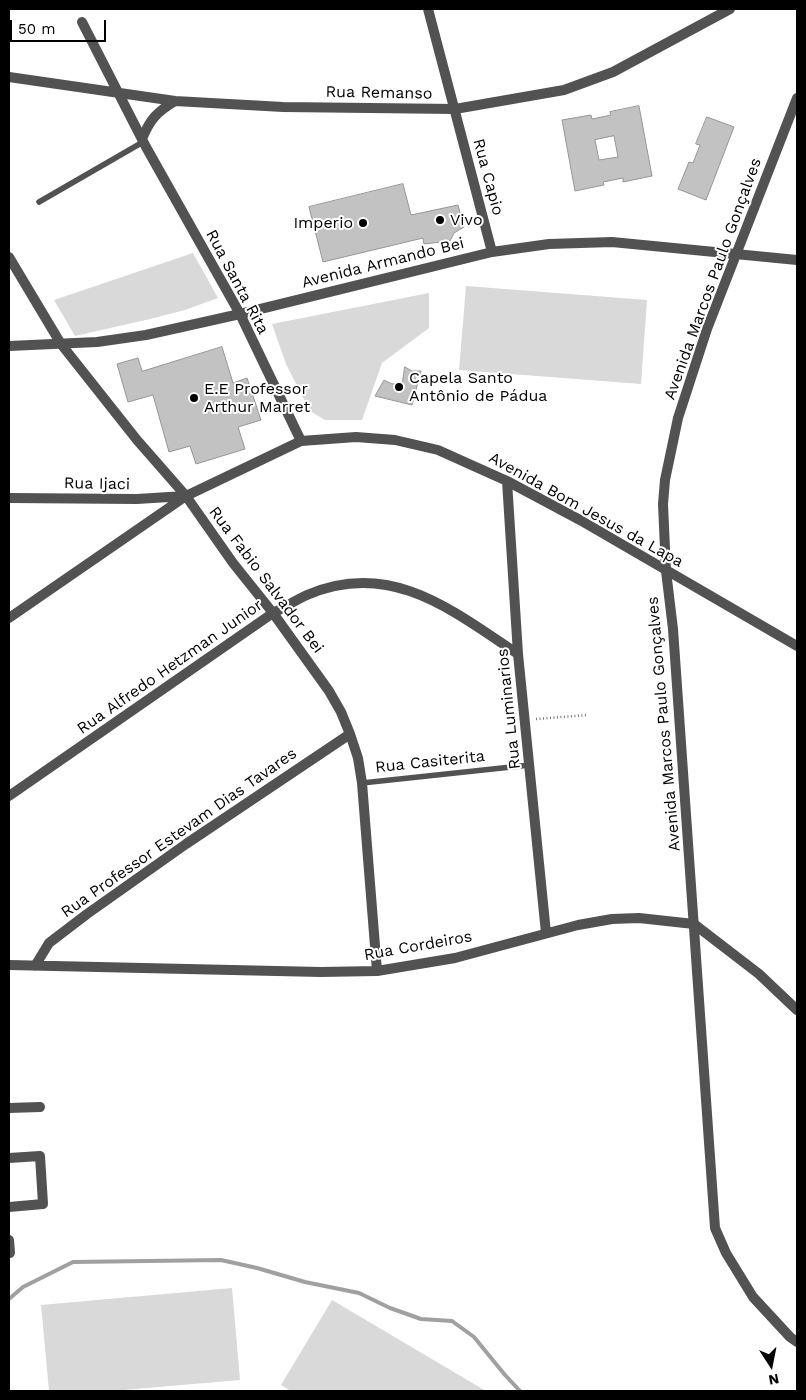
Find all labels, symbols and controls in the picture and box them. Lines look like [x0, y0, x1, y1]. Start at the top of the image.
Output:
scale bar [12, 10, 109, 42]
text: 50 m [18, 20, 55, 38]
street label: Rua Remanso [325, 82, 433, 104]
street label: Rua Capio [469, 136, 507, 218]
street label: Avenida Marcos Paulo Gonçalves [660, 155, 766, 403]
place label: Vivo [450, 210, 483, 230]
place label: Imperio [293, 213, 353, 233]
marker: Vivo [434, 214, 446, 226]
marker: Imperio [357, 217, 369, 229]
street label: Rua Santa Rita [201, 226, 273, 338]
street label: Avenida Armando Bei [300, 234, 466, 292]
place label: Capela Santo Antônio de Pádua [409, 368, 547, 406]
place label: E.E Professor Arthur Marret [204, 379, 310, 417]
marker: Capela Santo Antônio de Pádua [393, 381, 405, 393]
marker: E.E Professor Arthur Marret [188, 392, 200, 404]
street label: Avenida Bom Jesus da Lapa [485, 448, 687, 572]
street label: Rua Ijaci [64, 474, 130, 494]
street label: Rua Fabio Salvador Bei [205, 503, 327, 657]
street label: Rua Alfredo Hetzman Junior [74, 596, 266, 738]
street label: Avenida Marcos Paulo Gonçalves [643, 596, 685, 852]
street label: Rua Luminarios [493, 648, 525, 770]
street label: Rua Professor Estevam Dias Tavares [58, 744, 300, 922]
street label: Rua Casiterita [374, 747, 486, 777]
street label: Rua Cordeiros [362, 927, 474, 965]
north arrow [746, 1340, 796, 1390]
text: N [767, 1371, 780, 1389]

